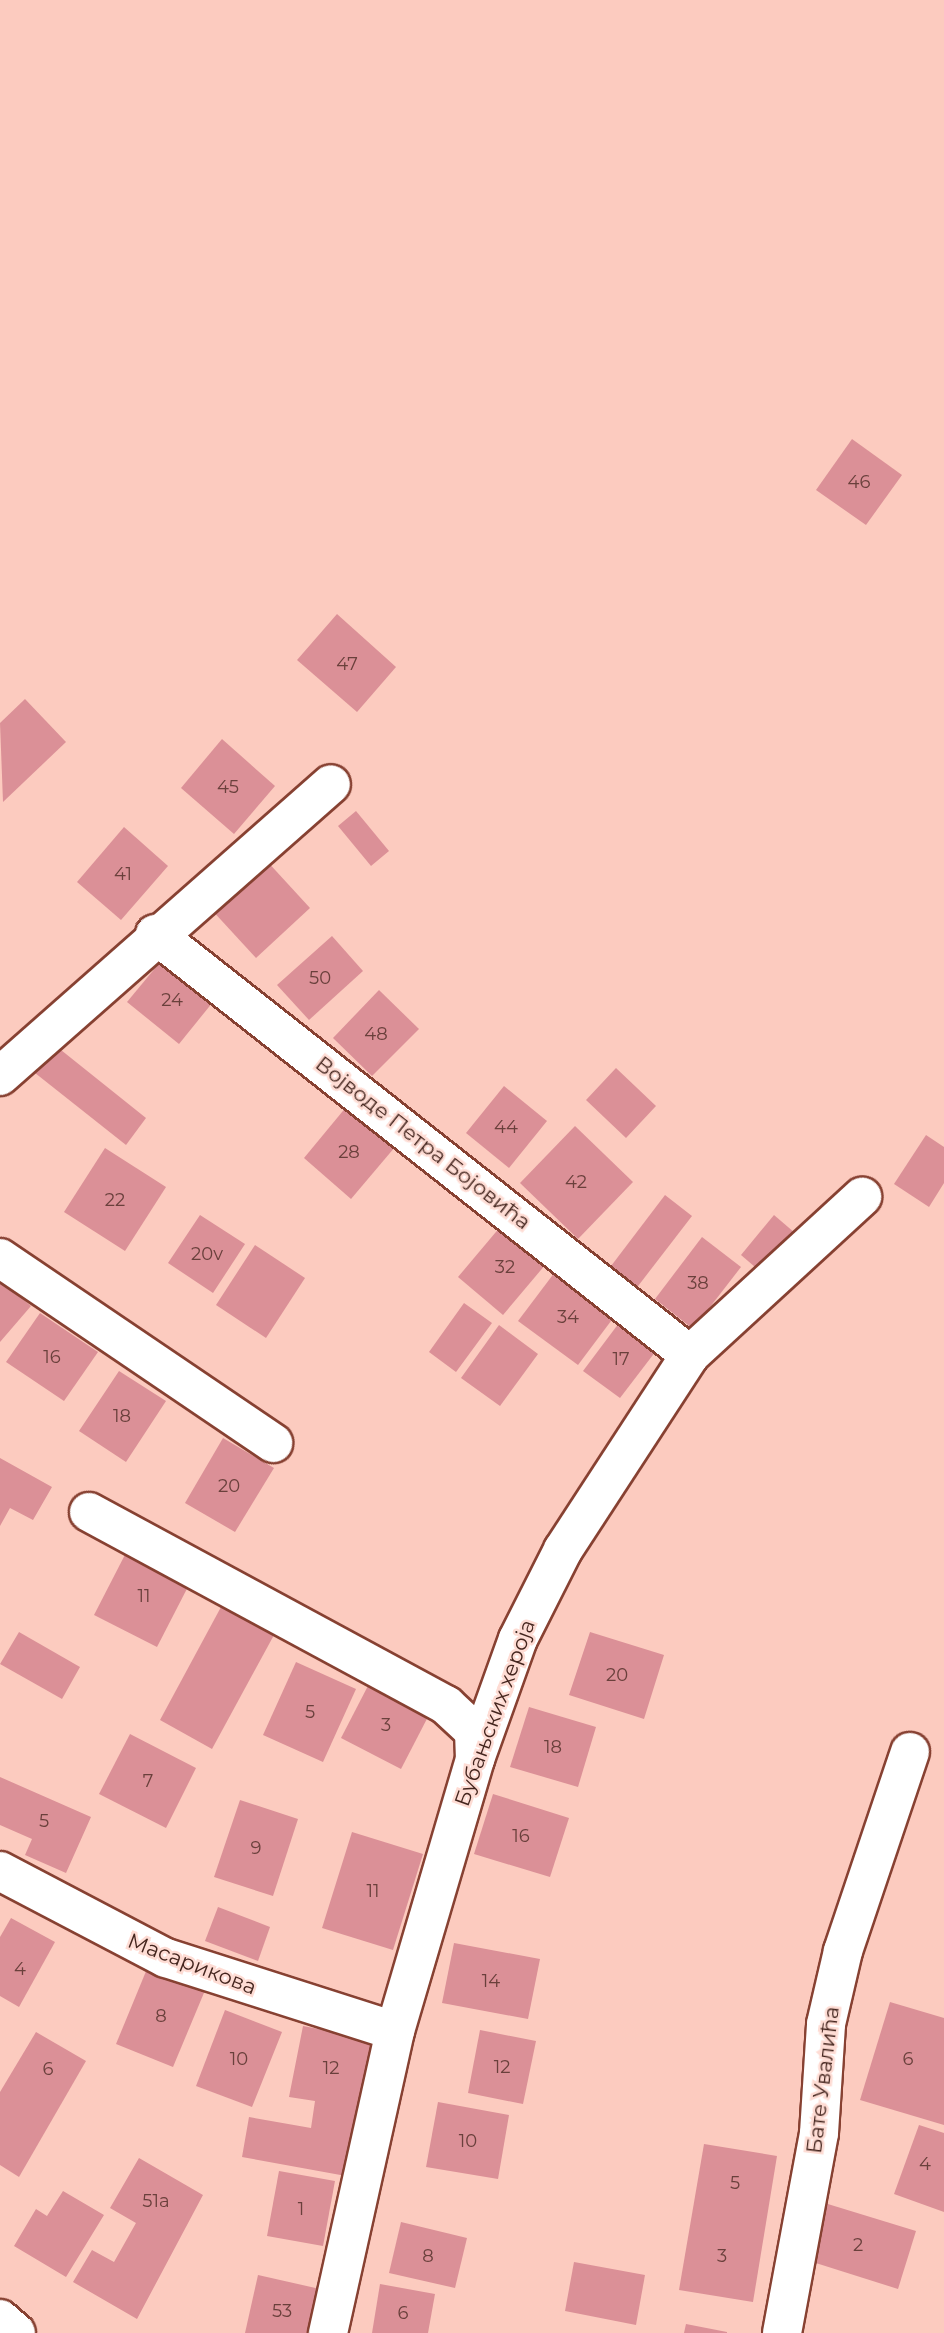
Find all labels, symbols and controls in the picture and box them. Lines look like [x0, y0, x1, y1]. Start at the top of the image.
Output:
house number: 46 [848, 471, 870, 493]
house number: 47 [336, 653, 358, 675]
house number: 45 [217, 776, 239, 798]
house number: 41 [114, 863, 132, 885]
house number: 50 [309, 967, 331, 989]
house number: 24 [161, 989, 183, 1011]
house number: 48 [364, 1023, 388, 1045]
street label: Војводе Петра Бојовића [310, 1051, 536, 1235]
house number: 44 [494, 1116, 518, 1138]
house number: 28 [338, 1141, 360, 1163]
house number: 42 [565, 1171, 587, 1193]
house number: 22 [105, 1189, 125, 1211]
house number: 20v [191, 1243, 223, 1265]
house number: 32 [495, 1256, 515, 1278]
house number: 38 [687, 1272, 709, 1294]
house number: 34 [557, 1306, 579, 1328]
house number: 16 [43, 1346, 61, 1368]
house number: 17 [612, 1348, 630, 1370]
house number: 18 [113, 1405, 131, 1427]
house number: 20 [218, 1475, 240, 1497]
house number: 11 [138, 1585, 150, 1607]
street label: Бубањских хероја [450, 1616, 540, 1810]
house number: 20 [606, 1664, 628, 1686]
house number: 5 [305, 1701, 315, 1723]
house number: 3 [381, 1714, 391, 1736]
house number: 18 [544, 1736, 562, 1758]
house number: 7 [143, 1770, 153, 1792]
house number: 5 [39, 1810, 49, 1832]
house number: 16 [512, 1825, 530, 1847]
house number: 9 [251, 1837, 261, 1859]
house number: 11 [367, 1880, 379, 1902]
street label: Масарикова [124, 1928, 260, 2000]
house number: 4 [14, 1958, 26, 1980]
house number: 14 [482, 1970, 500, 1992]
house number: 8 [155, 2005, 167, 2027]
street label: Бате Увалића [801, 2005, 845, 2155]
house number: 10 [230, 2048, 248, 2070]
house number: 6 [903, 2048, 913, 2070]
house number: 12 [494, 2056, 510, 2078]
house number: 12 [323, 2057, 339, 2079]
house number: 6 [43, 2058, 53, 2080]
house number: 10 [459, 2130, 477, 2152]
house number: 4 [919, 2153, 931, 2175]
house number: 5 [730, 2172, 740, 2194]
house number: 51a [142, 2190, 170, 2212]
house number: 1 [298, 2198, 304, 2220]
house number: 2 [853, 2234, 863, 2256]
house number: 8 [422, 2245, 434, 2267]
house number: 3 [717, 2245, 727, 2267]
house number: 53 [272, 2300, 292, 2322]
house number: 6 [398, 2302, 408, 2324]

